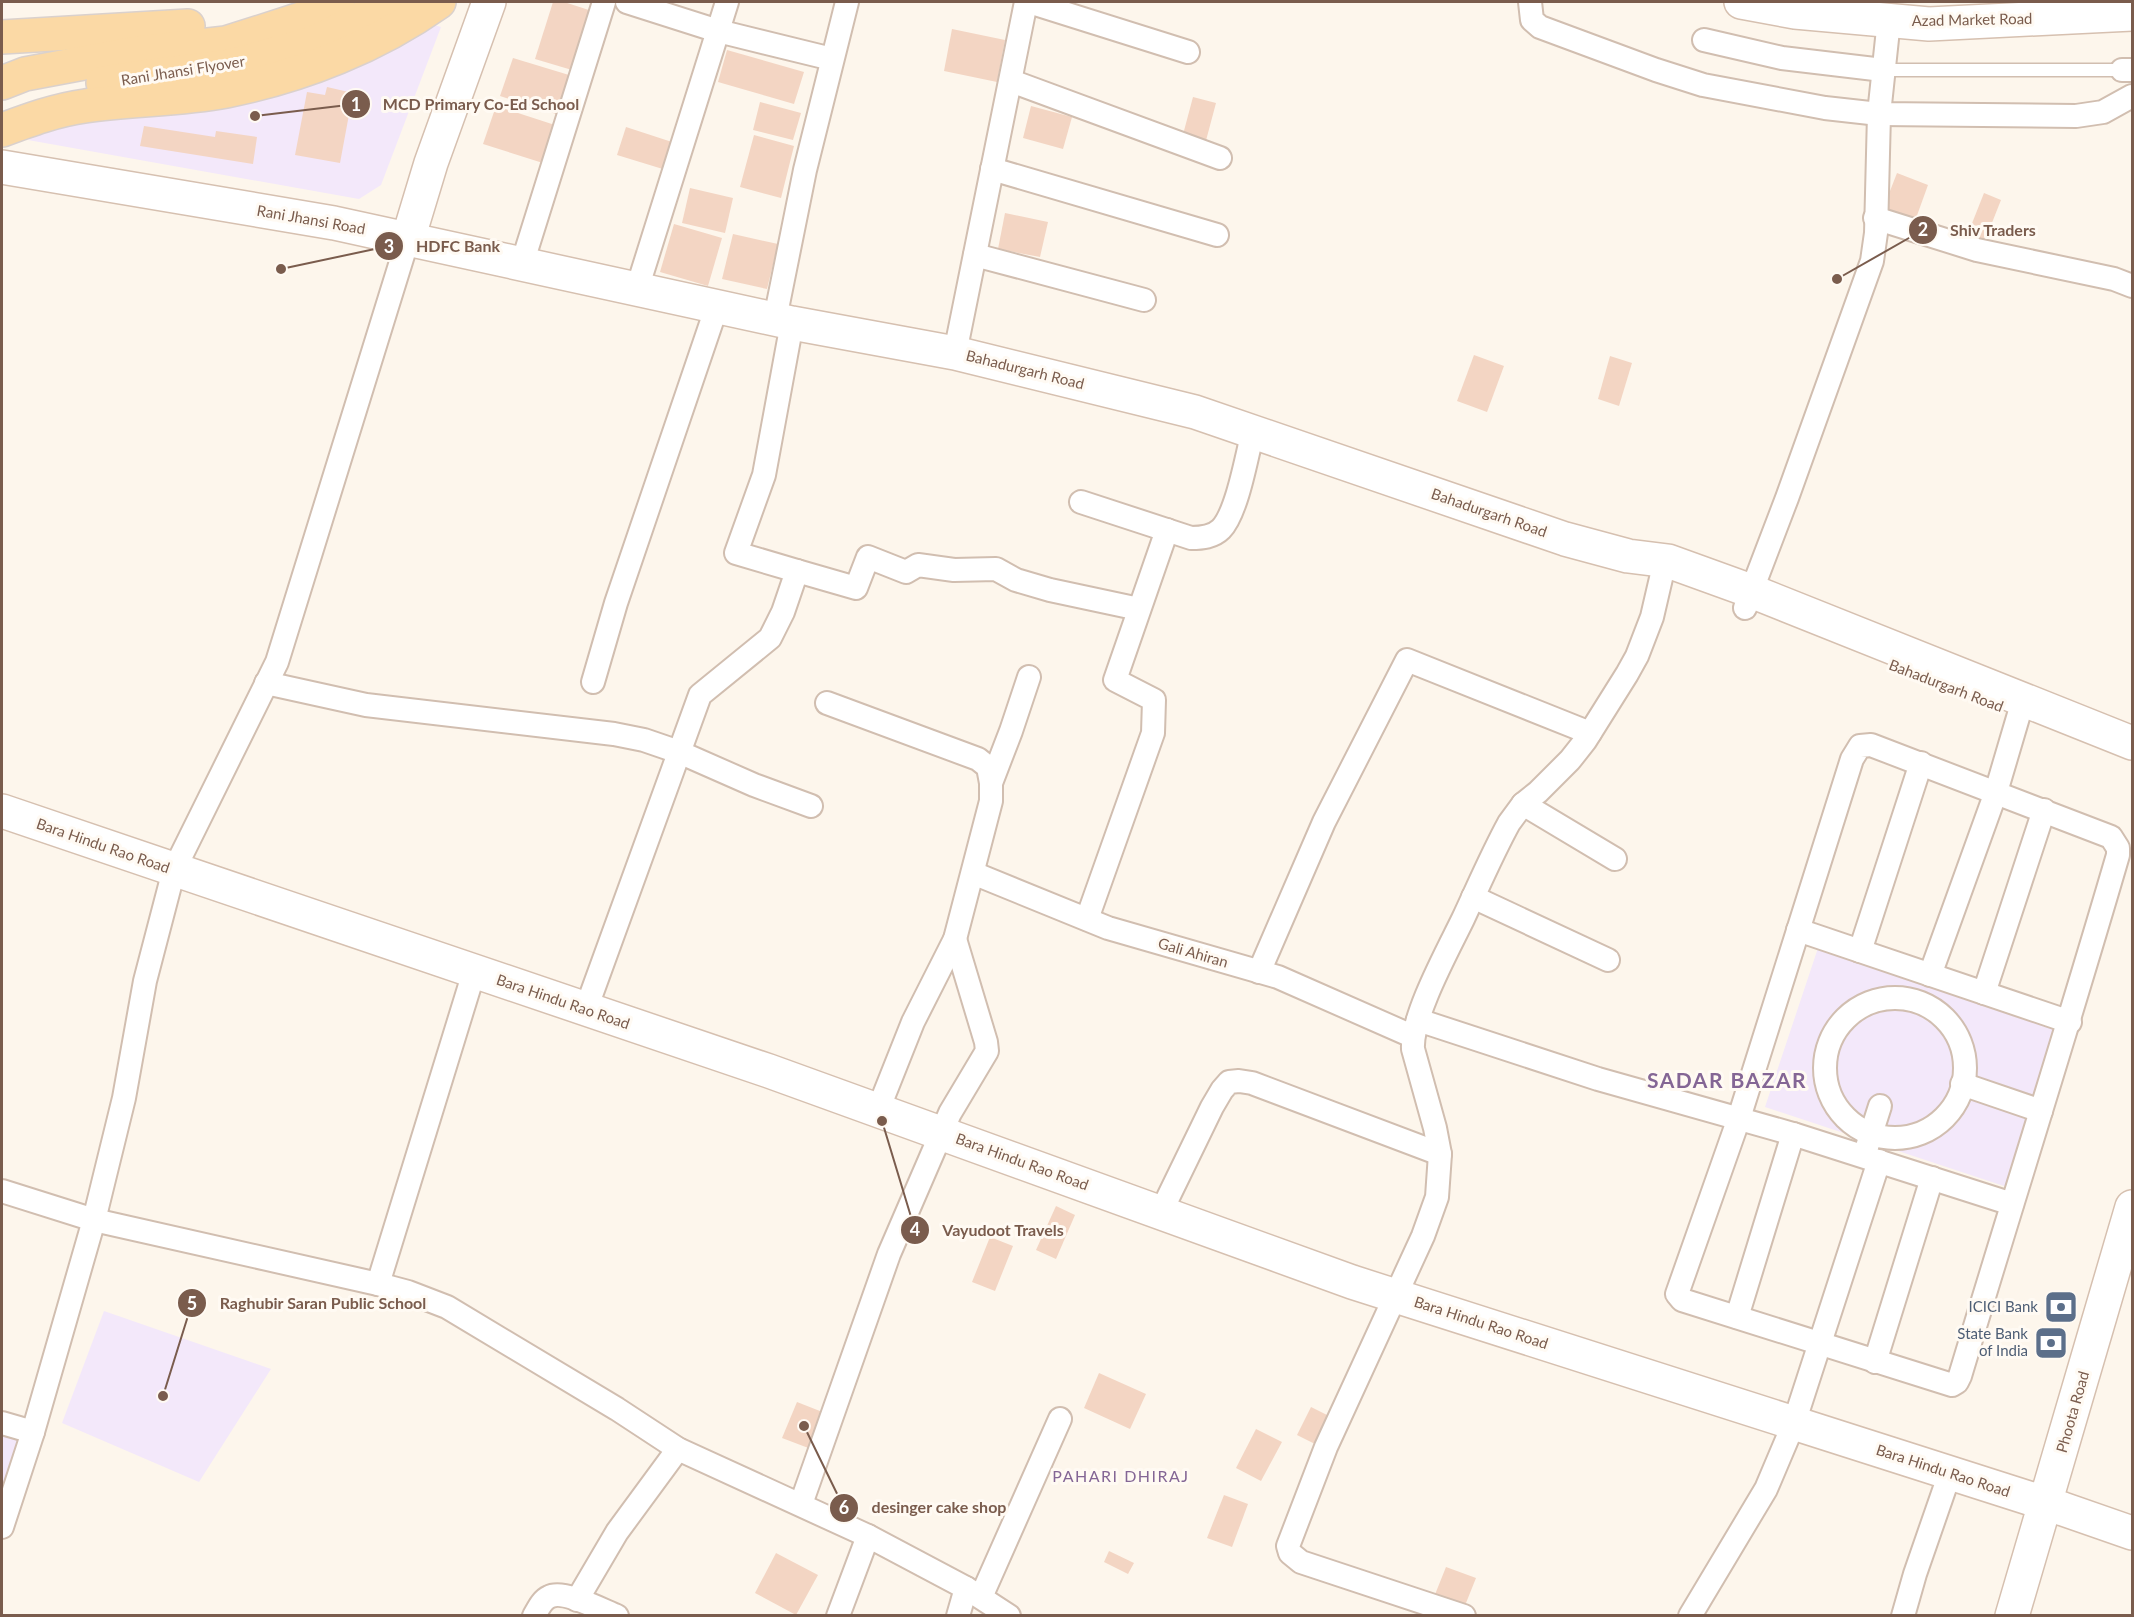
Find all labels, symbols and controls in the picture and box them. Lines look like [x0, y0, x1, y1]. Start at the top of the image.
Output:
street label: Azad Market Road [1911, 9, 2033, 29]
street label: Rani Jhansi Flyover [120, 51, 247, 89]
callout: MCD Primary Co-Ed School [341, 87, 591, 121]
text: 1 [351, 93, 361, 115]
text: MCD Primary Co-Ed School [383, 94, 579, 113]
street label: Rani Jhansi Road [256, 201, 367, 237]
callout: Shiv Traders [1908, 213, 2049, 247]
text: 2 [1918, 218, 1928, 240]
text: Shiv Traders [1950, 220, 2036, 239]
callout: HDFC Bank [374, 229, 512, 263]
text: 3 [384, 235, 394, 257]
text: HDFC Bank [416, 236, 500, 255]
street label: Bahadurgarh Road [964, 346, 1086, 392]
street label: Bahadurgarh Road [1429, 484, 1550, 540]
street label: Bahadurgarh Road [1887, 655, 2006, 715]
street label: Bara Hindu Rao Road [34, 814, 172, 876]
street label: Gali Ahiran [1156, 933, 1230, 971]
street label: Bara Hindu Rao Road [494, 970, 632, 1032]
district label: SADAR BAZAR [1647, 1067, 1807, 1092]
street label: Bara Hindu Rao Road [954, 1129, 1091, 1193]
callout: Vayudoot Travels [900, 1213, 1076, 1247]
text: 4 [910, 1218, 920, 1240]
text: Vayudoot Travels [941, 1220, 1064, 1239]
callout: Raghubir Saran Public School [177, 1286, 438, 1320]
bank icon: ICICI Bank [2043, 1289, 2079, 1325]
text: 5 [187, 1292, 197, 1314]
street label: Bara Hindu Rao Road [1412, 1292, 1551, 1352]
text: Raghubir Saran Public School [220, 1293, 426, 1312]
place label: ICICI Bank [1968, 1297, 2038, 1315]
place label: State Bank of India [1957, 1324, 2028, 1359]
bank icon: State Bank of India [2033, 1325, 2069, 1361]
street label: Phoota Road [2052, 1369, 2092, 1455]
street label: Bara Hindu Rao Road [1874, 1440, 2013, 1500]
district label: PAHARI DHIRAJ [1052, 1466, 1190, 1485]
callout: desinger cake shop [829, 1491, 1018, 1525]
text: 6 [839, 1496, 849, 1518]
text: desinger cake shop [872, 1497, 1006, 1516]

